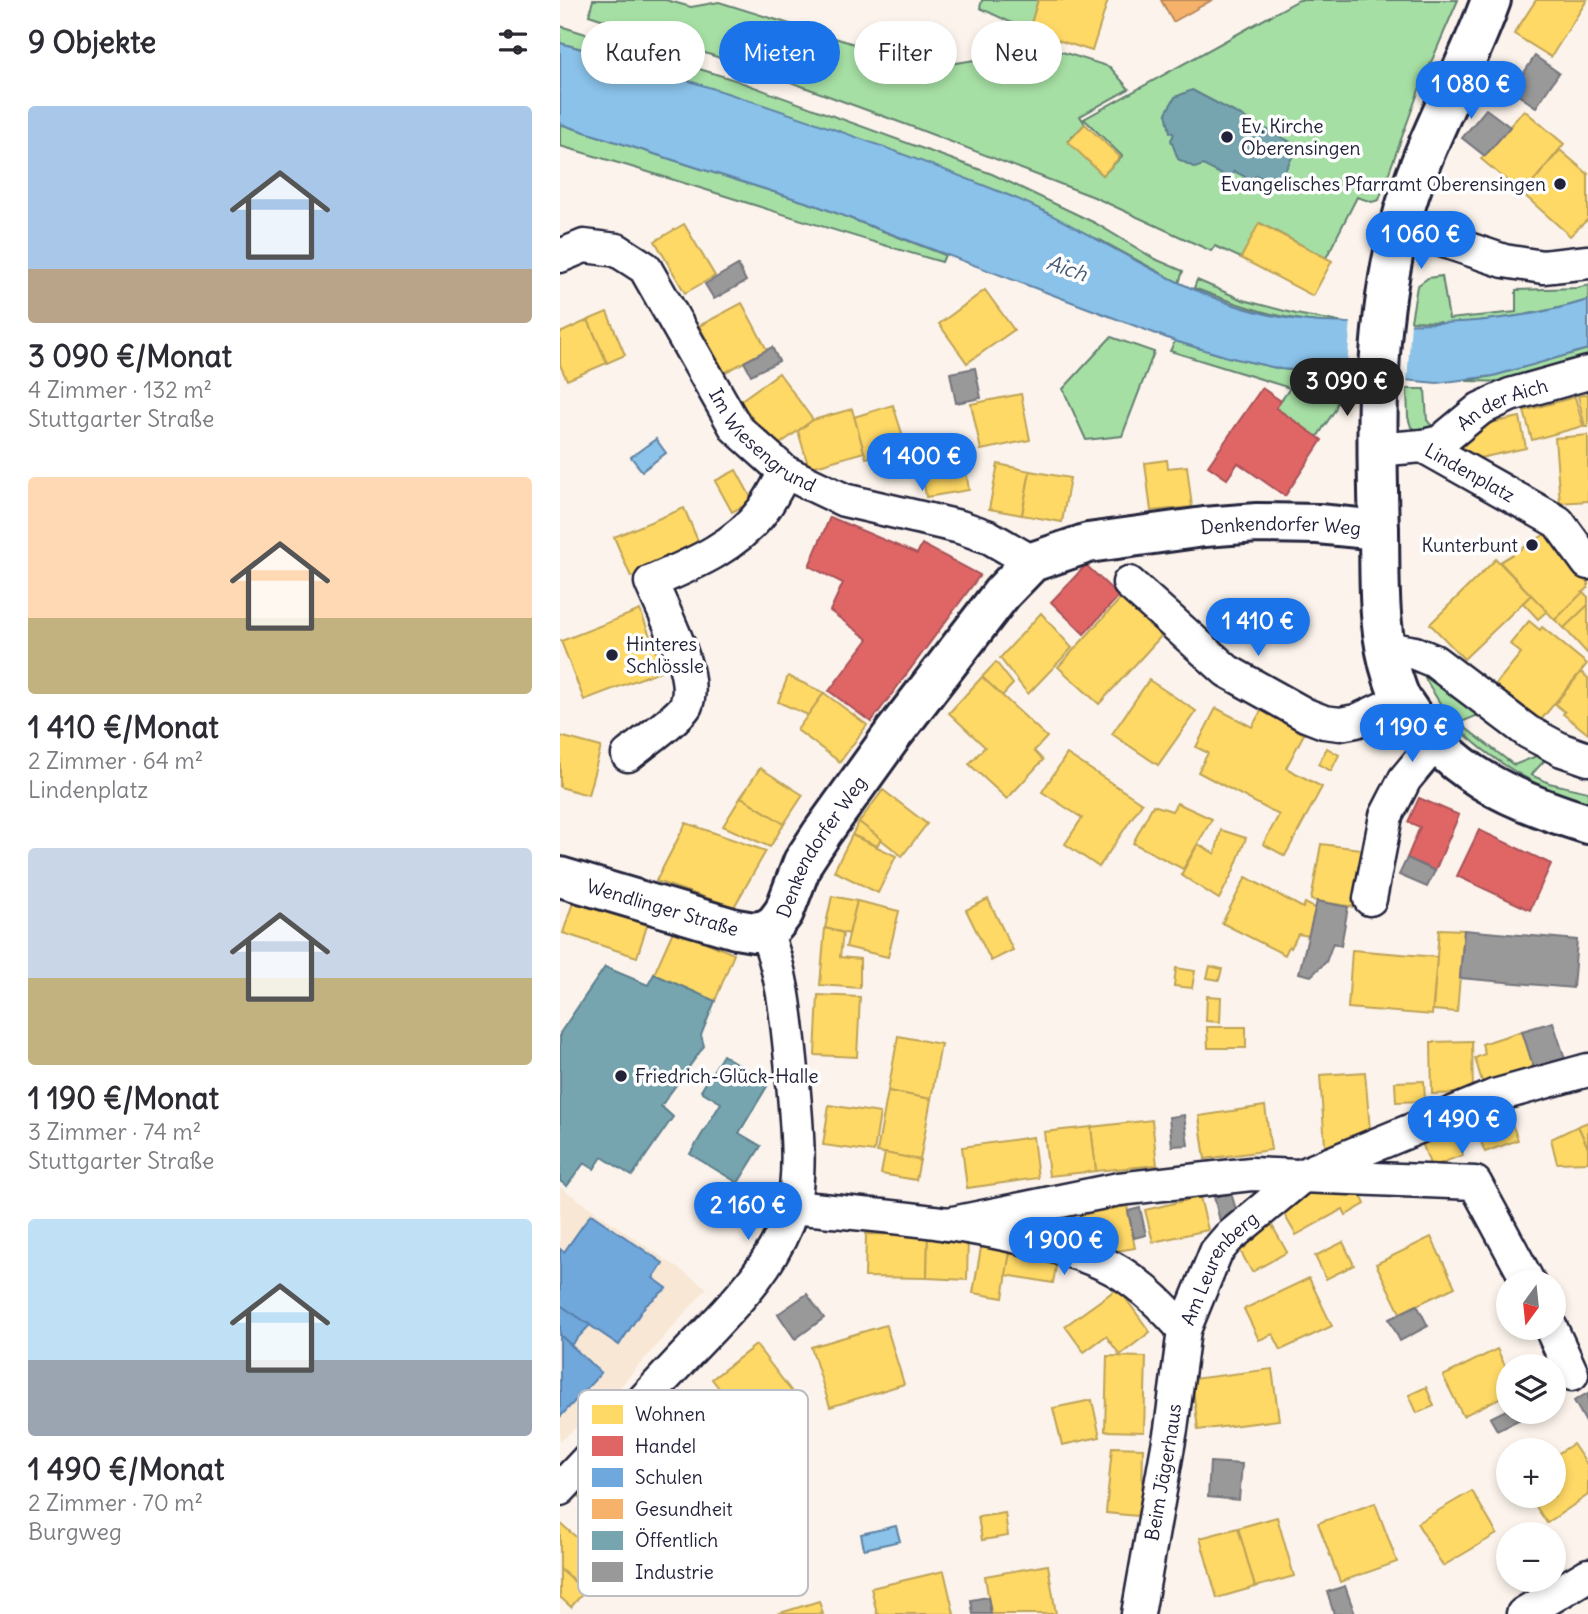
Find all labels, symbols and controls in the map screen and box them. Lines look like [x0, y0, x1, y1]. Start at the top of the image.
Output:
chip: Kaufen [581, 21, 705, 84]
chip: Mieten [719, 21, 840, 84]
chip: Filter [854, 21, 957, 84]
chip: Neu [971, 21, 1062, 84]
text: 9 Objekte [28, 23, 156, 61]
icon: filters [494, 23, 532, 61]
pin: 1 080 € [1406, 61, 1536, 121]
text: 1 080 € [1432, 69, 1510, 98]
place label: Ev. Kirche Oberensingen [1241, 114, 1361, 160]
marker: Ev. Kirche Oberensingen [1219, 129, 1235, 145]
icon: home [217, 152, 343, 278]
place label: Evangelisches Pfarramt Oberensingen [1221, 172, 1546, 196]
marker: Evangelisches Pfarramt Oberensingen [1552, 176, 1568, 192]
pin: 1 060 € [1356, 212, 1486, 271]
text: 1 060 € [1382, 219, 1460, 248]
water label: Aich [1043, 249, 1092, 288]
text: 3 090 €/Monat [28, 337, 232, 375]
pin: 3 090 € [1282, 358, 1412, 418]
text: 3 090 € [1306, 366, 1388, 395]
street label: An der Aich [1452, 373, 1550, 435]
text: 4 Zimmer · 132 m² [28, 375, 212, 404]
street label: Im Wiesengrund [704, 384, 820, 497]
text: Stuttgarter Straße [28, 404, 215, 433]
pin: 1 400 € [857, 434, 987, 493]
street label: Lindenplatz [1421, 438, 1519, 507]
text: 1 400 € [883, 441, 961, 470]
street label: Denkendorfer Weg [1199, 511, 1362, 540]
icon: home [217, 523, 343, 649]
place label: Kunterbunt [1422, 533, 1518, 557]
marker: Kunterbunt [1524, 537, 1540, 553]
pin: 1 410 € [1193, 598, 1323, 658]
text: 1 410 € [1222, 606, 1294, 635]
place label: Hinteres Schlössle [626, 632, 704, 678]
marker: Hinteres Schlössle [604, 647, 620, 663]
pin: 1 190 € [1347, 704, 1477, 764]
text: 1 410 €/Monat [28, 708, 219, 746]
text: 1 190 € [1376, 712, 1448, 741]
text: 2 Zimmer · 64 m² [28, 746, 203, 775]
street label: Denkendorfer Weg [771, 771, 871, 921]
text: Lindenplatz [28, 775, 148, 804]
street label: Wendlinger Straße [584, 874, 741, 941]
icon: home [217, 894, 343, 1020]
place label: Friedrich-Glück-Halle [635, 1064, 818, 1088]
marker: Friedrich-Glück-Halle [613, 1068, 629, 1084]
text: 1 190 €/Monat [28, 1079, 219, 1117]
pin: 1 490 € [1397, 1096, 1527, 1156]
text: 1 490 € [1424, 1104, 1500, 1133]
text: 3 Zimmer · 74 m² [28, 1117, 201, 1146]
text: Stuttgarter Straße [28, 1146, 215, 1175]
pin: 2 160 € [683, 1182, 813, 1242]
text: 2 160 € [710, 1190, 786, 1219]
street label: Am Leurenberg [1175, 1206, 1263, 1329]
pin: 1 900 € [999, 1218, 1129, 1277]
text: 1 900 € [1025, 1225, 1103, 1254]
icon: home [217, 1265, 343, 1391]
north arrow [1496, 1270, 1566, 1340]
map controls [1496, 1270, 1566, 1592]
button: layers [1496, 1354, 1566, 1424]
legend [578, 1390, 808, 1596]
text: Wohnen [635, 1402, 706, 1426]
street label: Beim Jägerhaus [1139, 1402, 1186, 1543]
text: Handel [635, 1434, 696, 1458]
button: + [1496, 1438, 1566, 1508]
text: 1 490 €/Monat [28, 1450, 224, 1488]
text: Schulen [635, 1465, 703, 1489]
text: 2 Zimmer · 70 m² [28, 1488, 203, 1517]
text: Gesundheit [635, 1497, 733, 1521]
text: Burgweg [28, 1517, 122, 1546]
button: − [1496, 1522, 1566, 1592]
text: Öffentlich [635, 1528, 718, 1552]
text: Industrie [635, 1560, 714, 1584]

